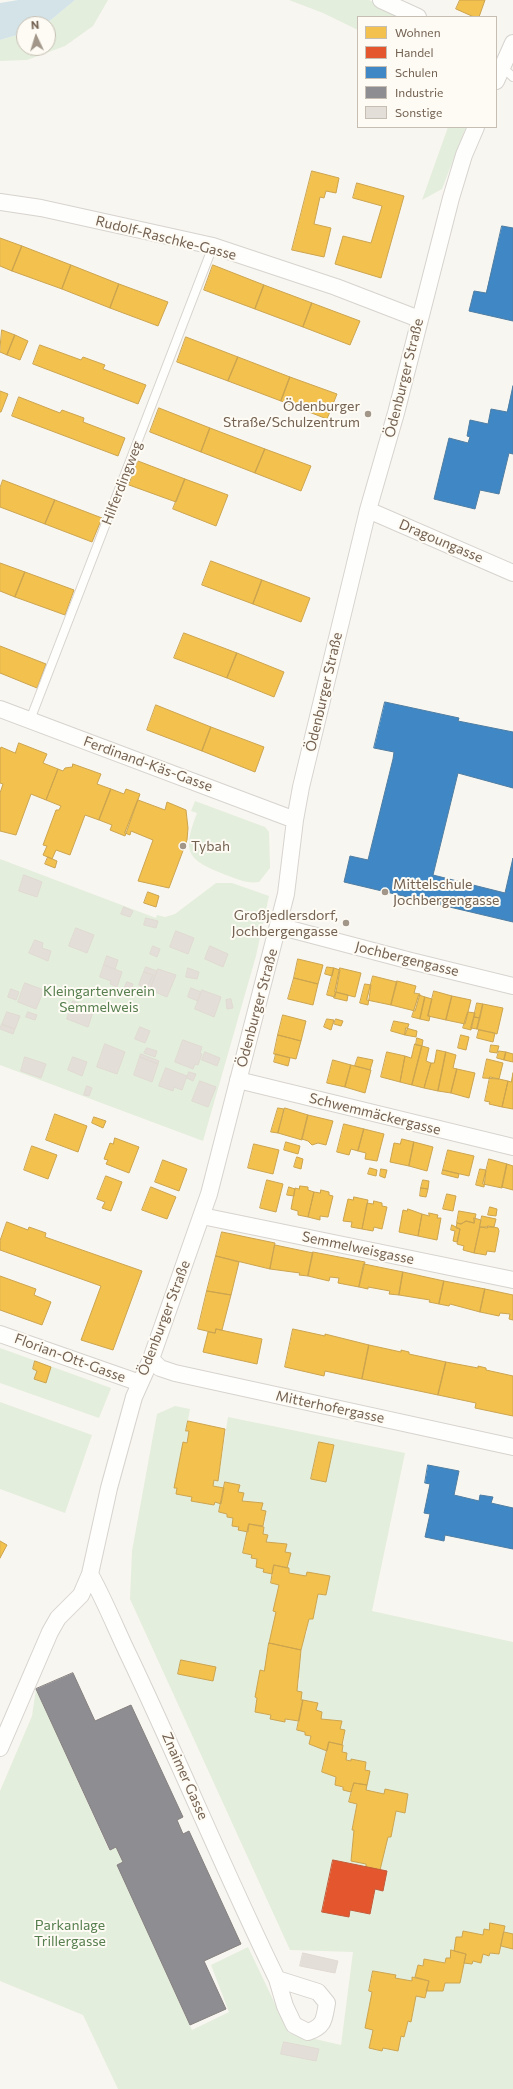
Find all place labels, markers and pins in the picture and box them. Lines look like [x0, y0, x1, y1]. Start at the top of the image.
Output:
place label: Ödenburger Straße/Schulzentrum [223, 398, 360, 430]
marker: Ödenburger Straße/Schulzentrum [363, 409, 373, 419]
place label: Tybah [191, 838, 230, 854]
marker: Tybah [178, 841, 188, 851]
place label: Mittelschule Jochbergengasse [393, 876, 499, 908]
marker: Mittelschule Jochbergengasse [380, 887, 390, 897]
place label: Großjedlersdorf, Jochbergengasse [232, 907, 338, 940]
marker: Großjedlersdorf, Jochbergengasse [341, 918, 351, 928]

